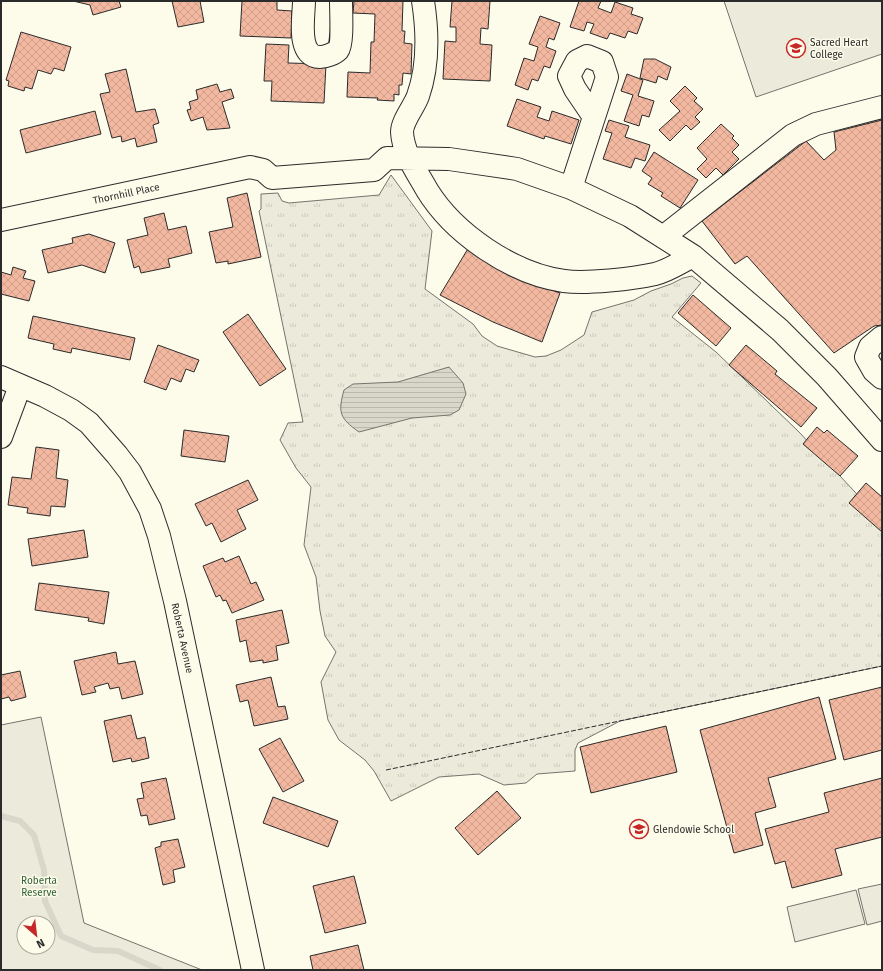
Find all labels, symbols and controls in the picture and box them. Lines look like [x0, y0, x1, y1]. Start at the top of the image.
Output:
school or university icon: Sacred Heart College [785, 37, 807, 59]
place label: Sacred Heart College [810, 37, 869, 61]
street label: Thornhill Place [92, 181, 161, 207]
street label: Roberta Avenue [169, 602, 195, 675]
school or university icon: Glendowie School [628, 818, 650, 840]
place label: Glendowie School [653, 824, 734, 836]
park label: Roberta Reserve [21, 875, 57, 899]
north arrow [16, 915, 56, 955]
text: N [34, 936, 47, 951]

